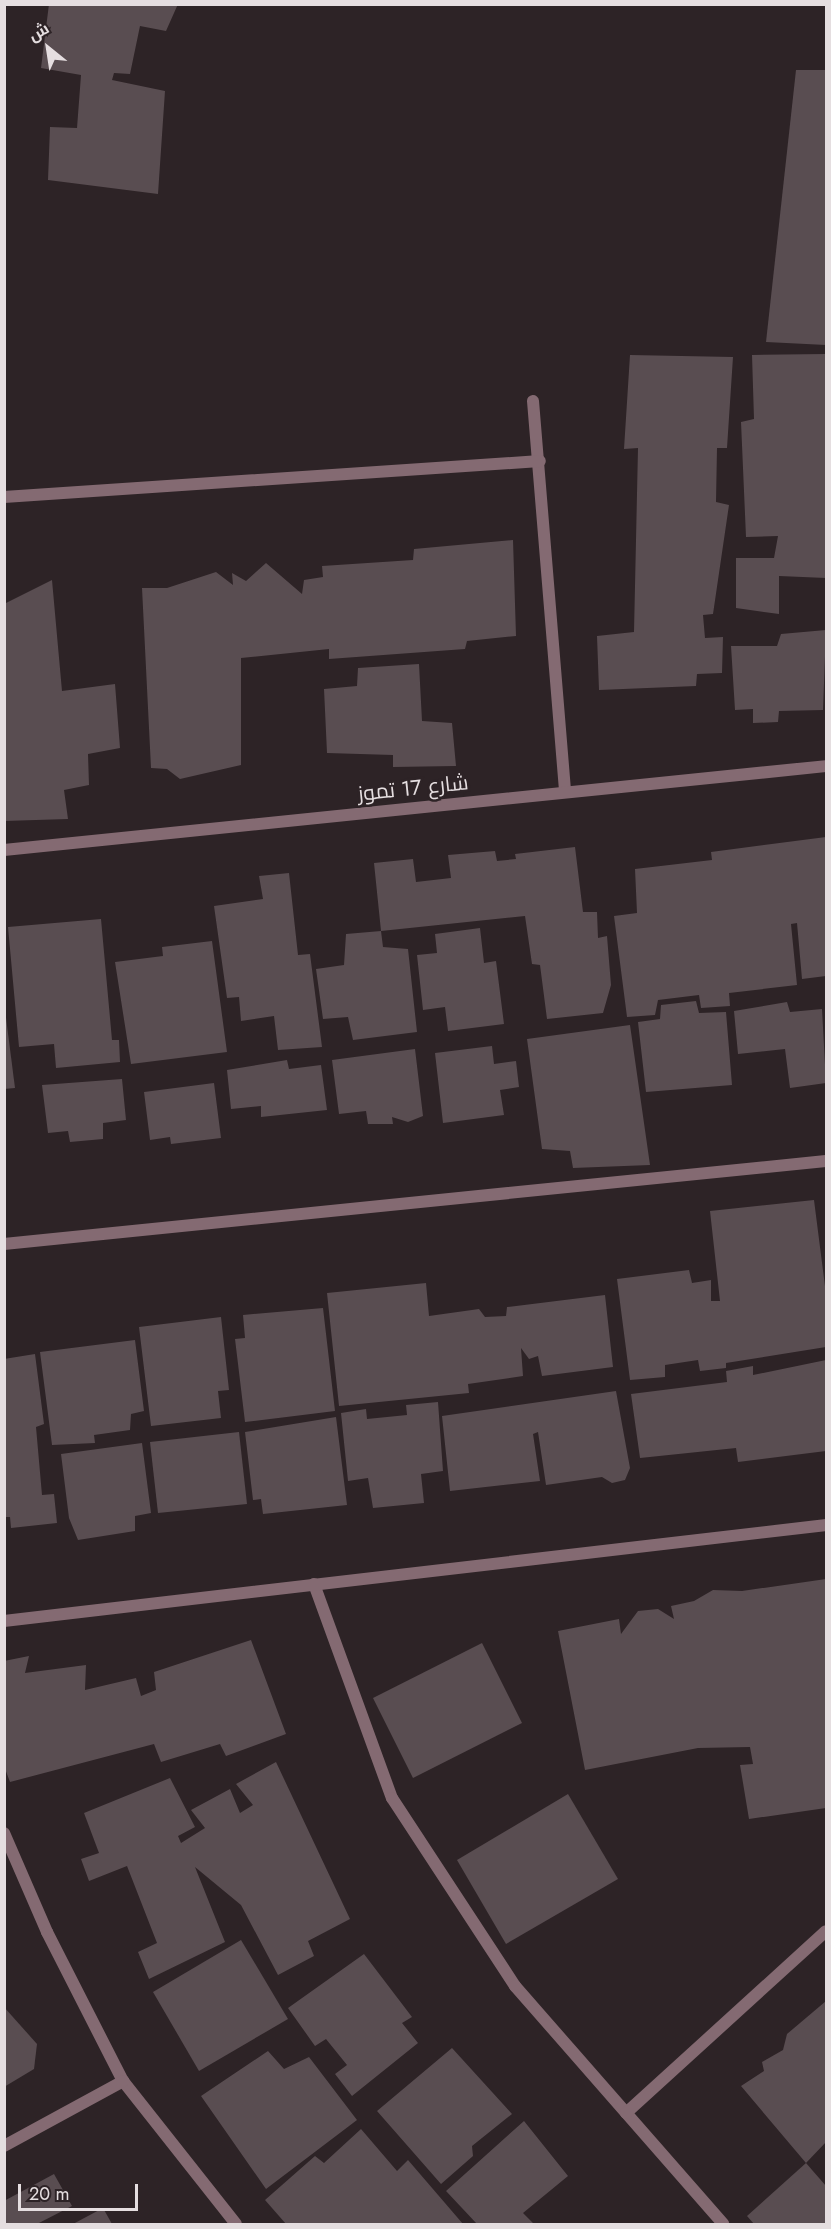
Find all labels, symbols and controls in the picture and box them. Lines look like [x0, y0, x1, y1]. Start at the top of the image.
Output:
text: ش [24, 17, 53, 47]
north arrow [18, 18, 78, 78]
street label: شارع 17 تموز [356, 770, 470, 806]
scale bar [21, 2172, 141, 2210]
text: 20 m [29, 2181, 69, 2207]

